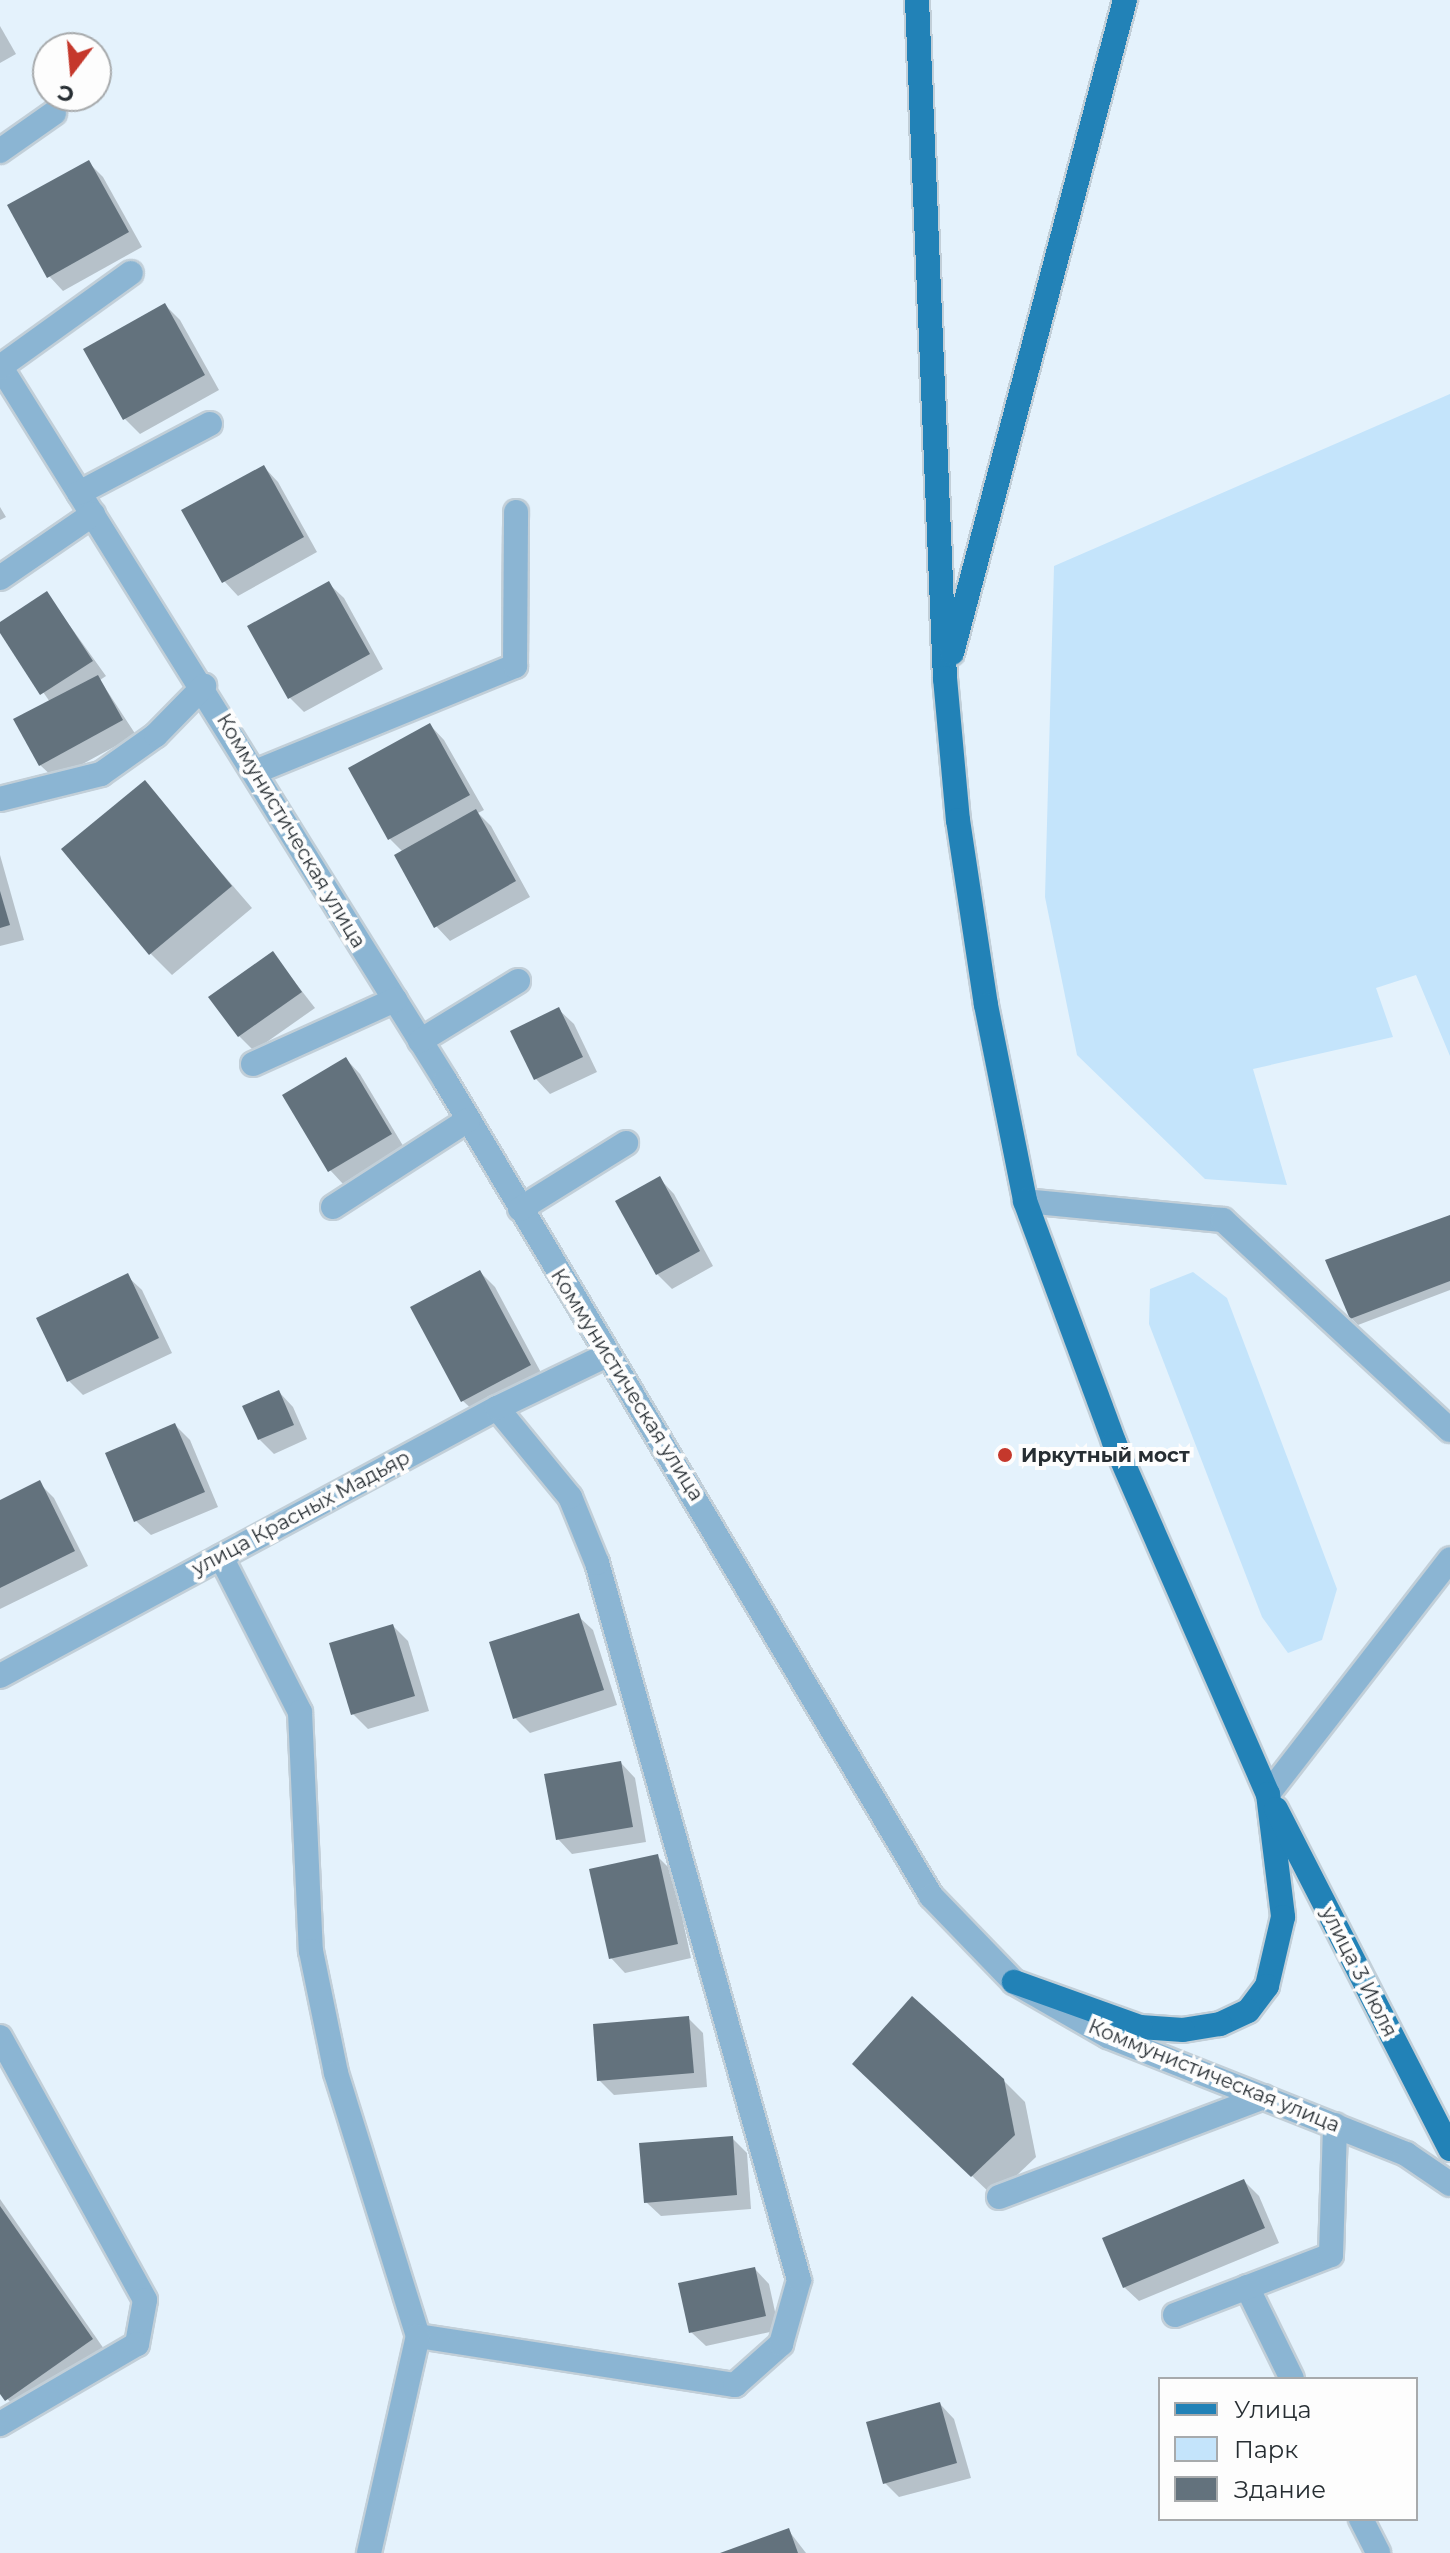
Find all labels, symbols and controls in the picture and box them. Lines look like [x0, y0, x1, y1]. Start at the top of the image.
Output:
north arrow [32, 32, 112, 112]
text: С [54, 78, 77, 109]
street label: Коммунистическая улица [211, 710, 371, 952]
street label: Коммунистическая улица [546, 1265, 708, 1505]
place label: Иркутный мост [1021, 1443, 1190, 1467]
street label: улица Красных Мадьяр [188, 1445, 414, 1581]
marker: Иркутный мост [996, 1446, 1014, 1464]
street label: улица 3 Июля [1316, 1903, 1402, 2041]
street label: Коммунистическая улица [1085, 2015, 1343, 2137]
legend [1158, 2377, 1418, 2521]
text: Улица [1234, 2395, 1312, 2424]
text: Парк [1234, 2435, 1298, 2464]
text: Здание [1234, 2475, 1326, 2504]

